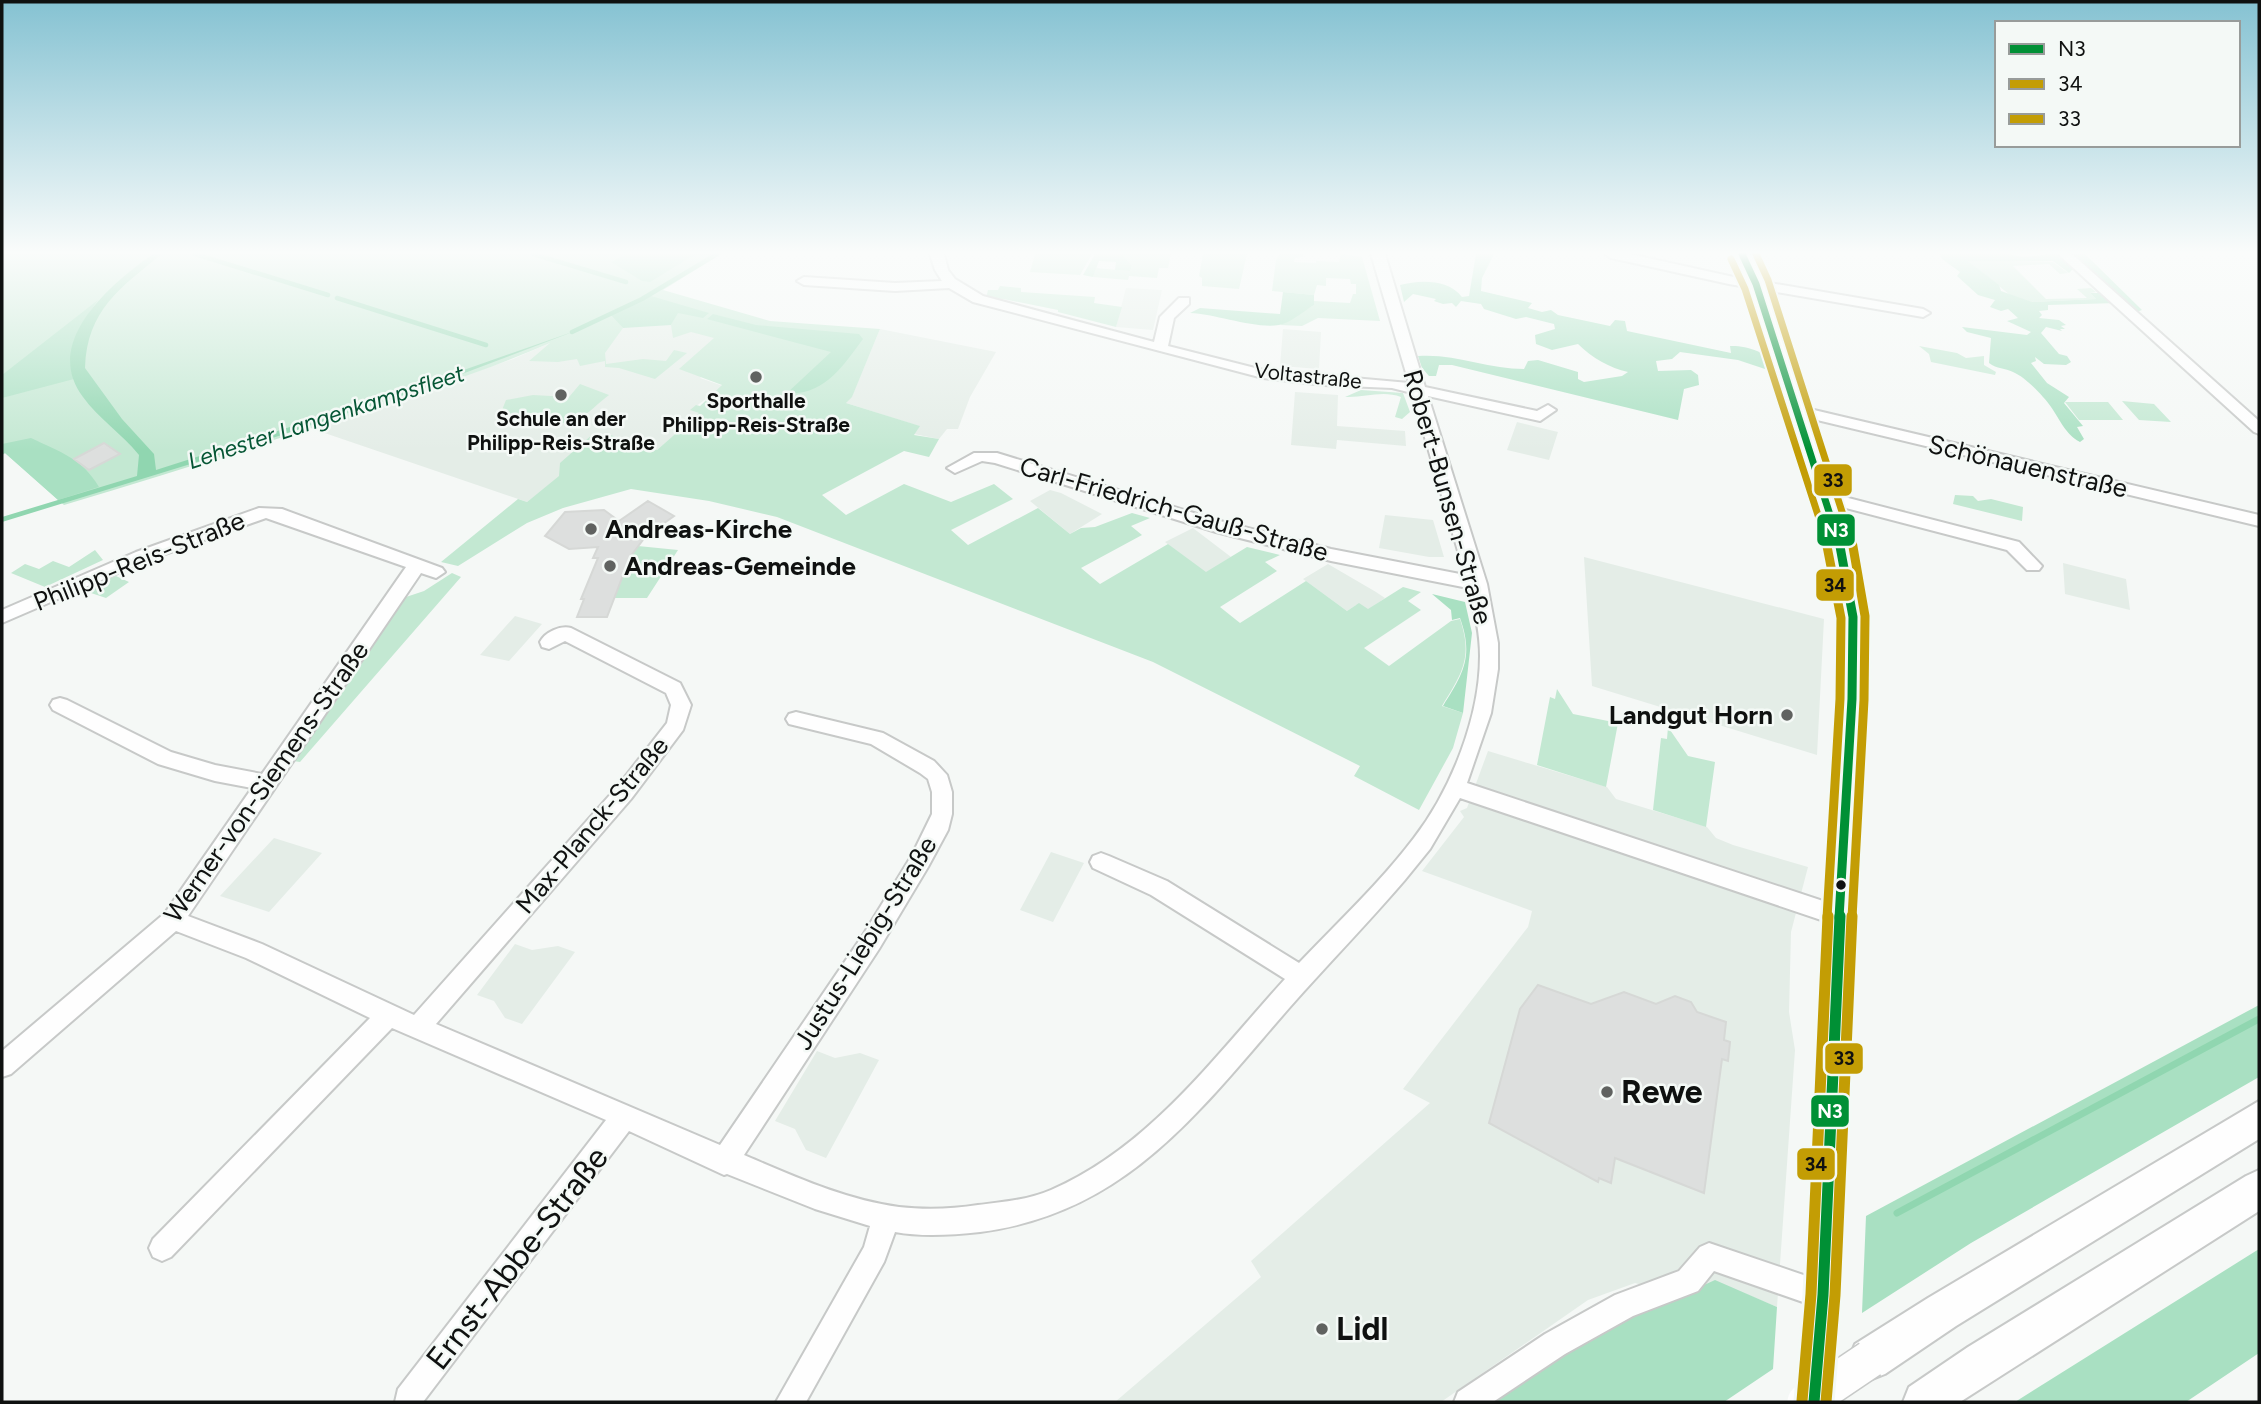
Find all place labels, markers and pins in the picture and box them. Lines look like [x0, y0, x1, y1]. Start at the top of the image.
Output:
marker: Sporthalle Philipp-Reis-Straße [748, 369, 764, 385]
marker: Schule an der Philipp-Reis-Straße [553, 387, 569, 403]
place label: Sporthalle Philipp-Reis-Straße [662, 388, 850, 437]
place label: Schule an der Philipp-Reis-Straße [467, 406, 655, 455]
place label: Andreas-Kirche [605, 513, 792, 545]
marker: Andreas-Kirche [583, 521, 599, 537]
place label: Andreas-Gemeinde [624, 550, 856, 582]
marker: Andreas-Gemeinde [602, 558, 618, 574]
place label: Landgut Horn [1609, 699, 1773, 731]
marker: Landgut Horn [1779, 707, 1795, 723]
unlabelled marker [1834, 878, 1848, 892]
place label: Rewe [1621, 1073, 1703, 1111]
marker: Rewe [1599, 1084, 1615, 1100]
place label: Lidl [1336, 1310, 1388, 1348]
marker: Lidl [1314, 1321, 1330, 1337]

